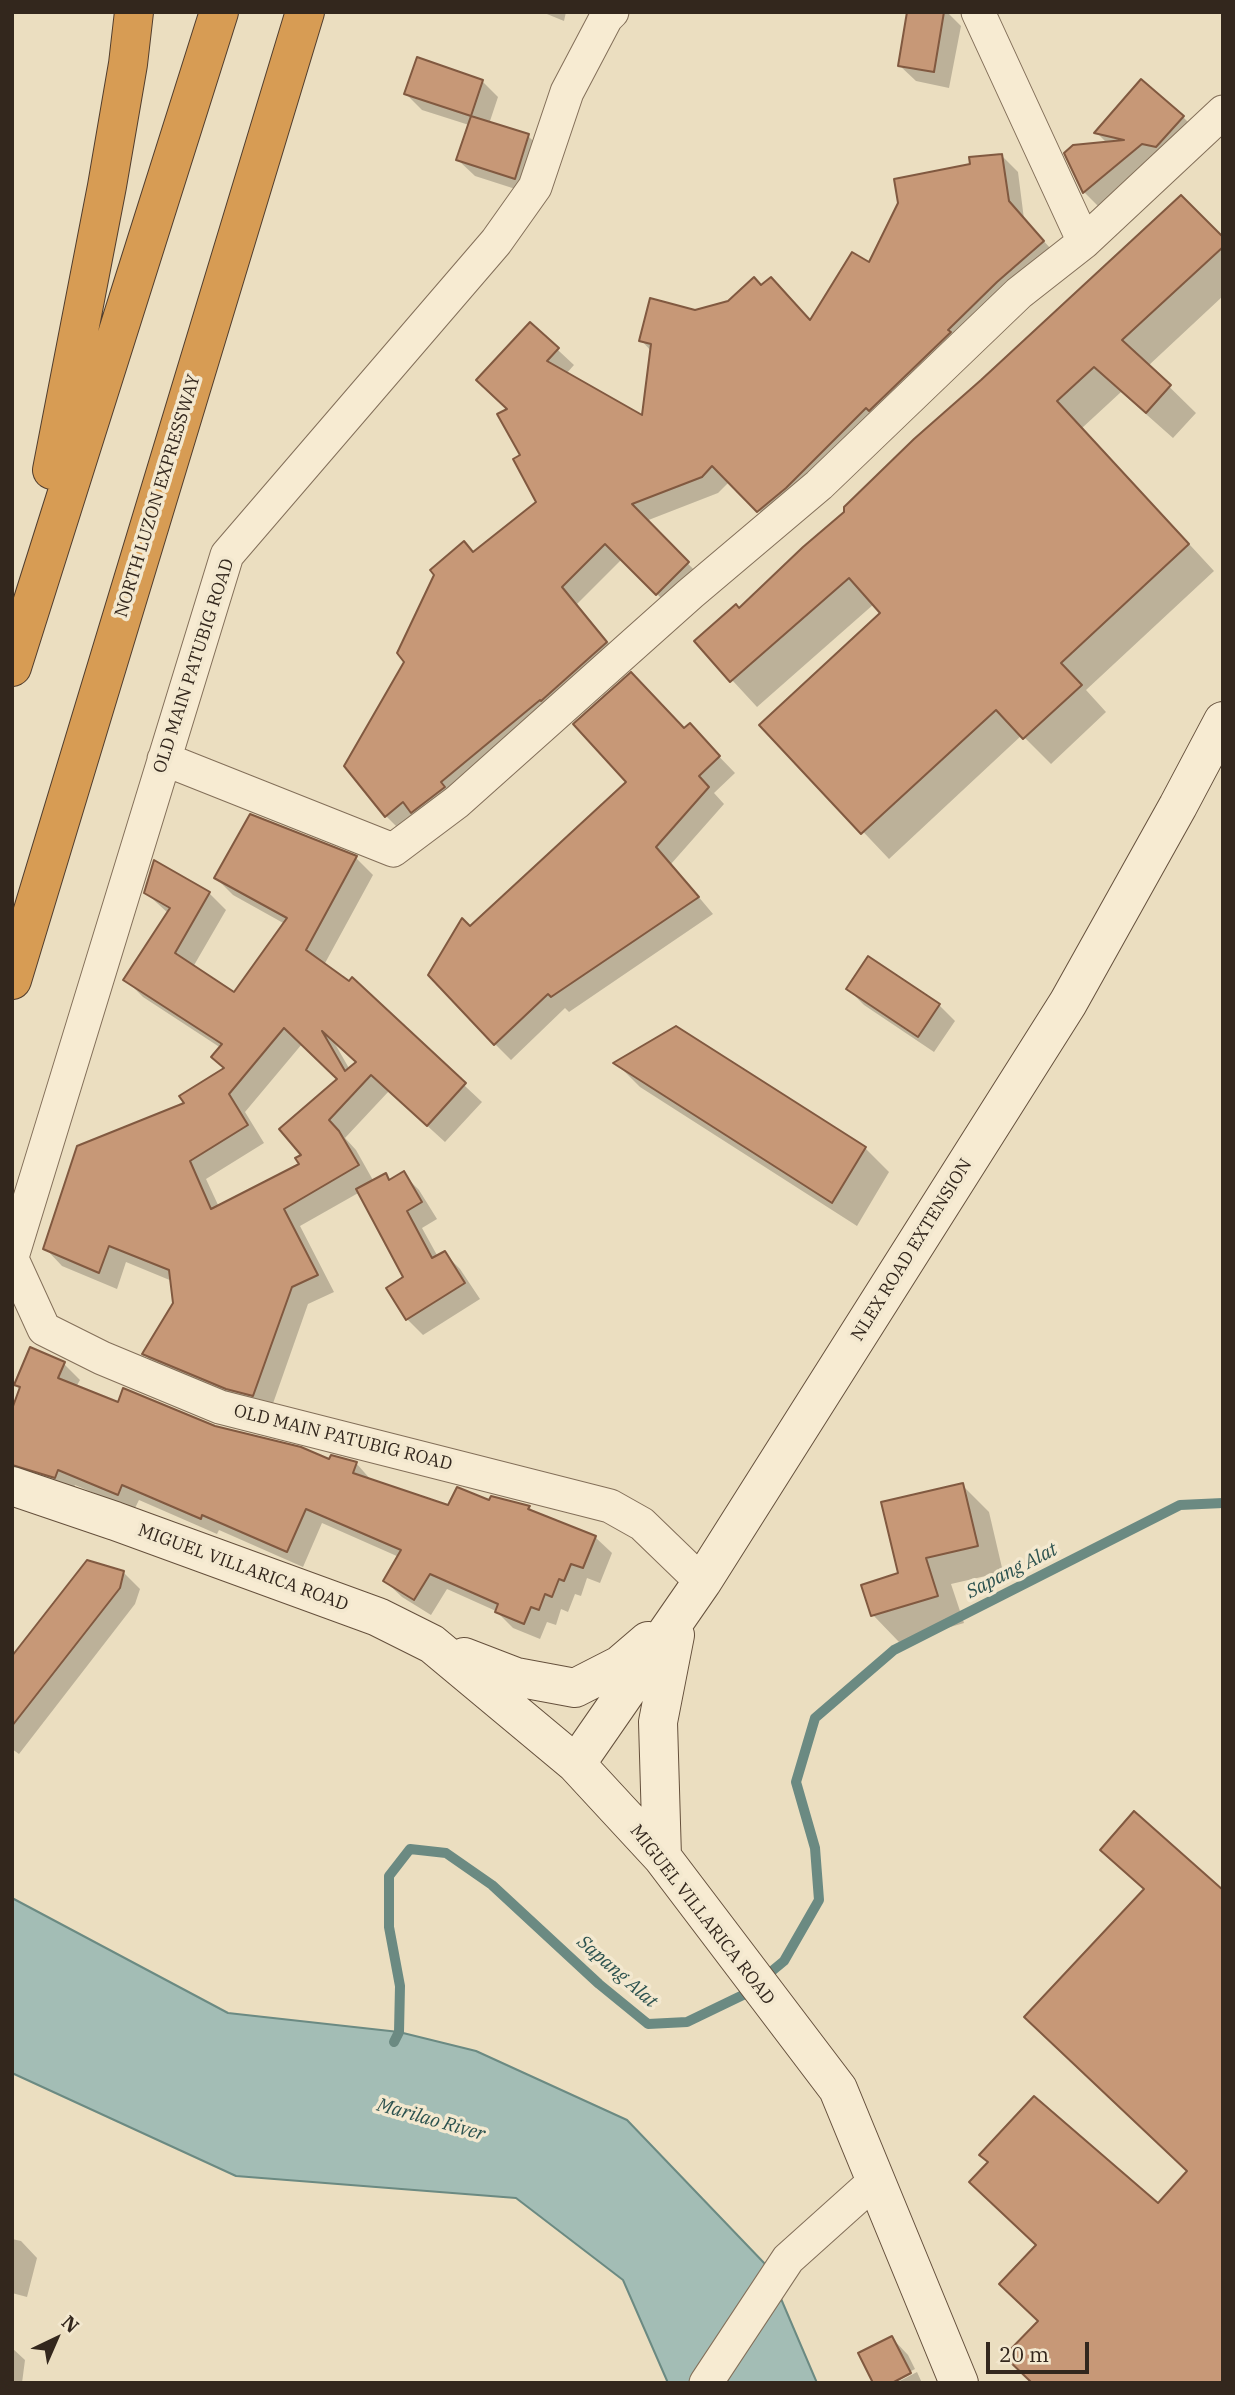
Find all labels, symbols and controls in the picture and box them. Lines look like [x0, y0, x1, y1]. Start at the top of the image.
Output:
street label: NORTH LUZON EXPRESSWAY [111, 372, 205, 620]
street label: OLD MAIN PATUBIG ROAD [149, 556, 239, 776]
street label: NLEX ROAD EXTENSION [847, 1155, 977, 1345]
street label: OLD MAIN PATUBIG ROAD [231, 1400, 455, 1476]
street label: MIGUEL VILLARICA ROAD [135, 1520, 351, 1616]
water label: Sapang Alat [963, 1538, 1061, 1604]
street label: MIGUEL VILLARICA ROAD [625, 1821, 779, 2009]
water label: Sapang Alat [572, 1931, 662, 2013]
water label: Marilao River [374, 2094, 488, 2146]
north arrow [21, 2304, 91, 2374]
text: N [57, 2310, 84, 2338]
scale bar [990, 2328, 1093, 2372]
text: 20 m [999, 2340, 1049, 2368]

